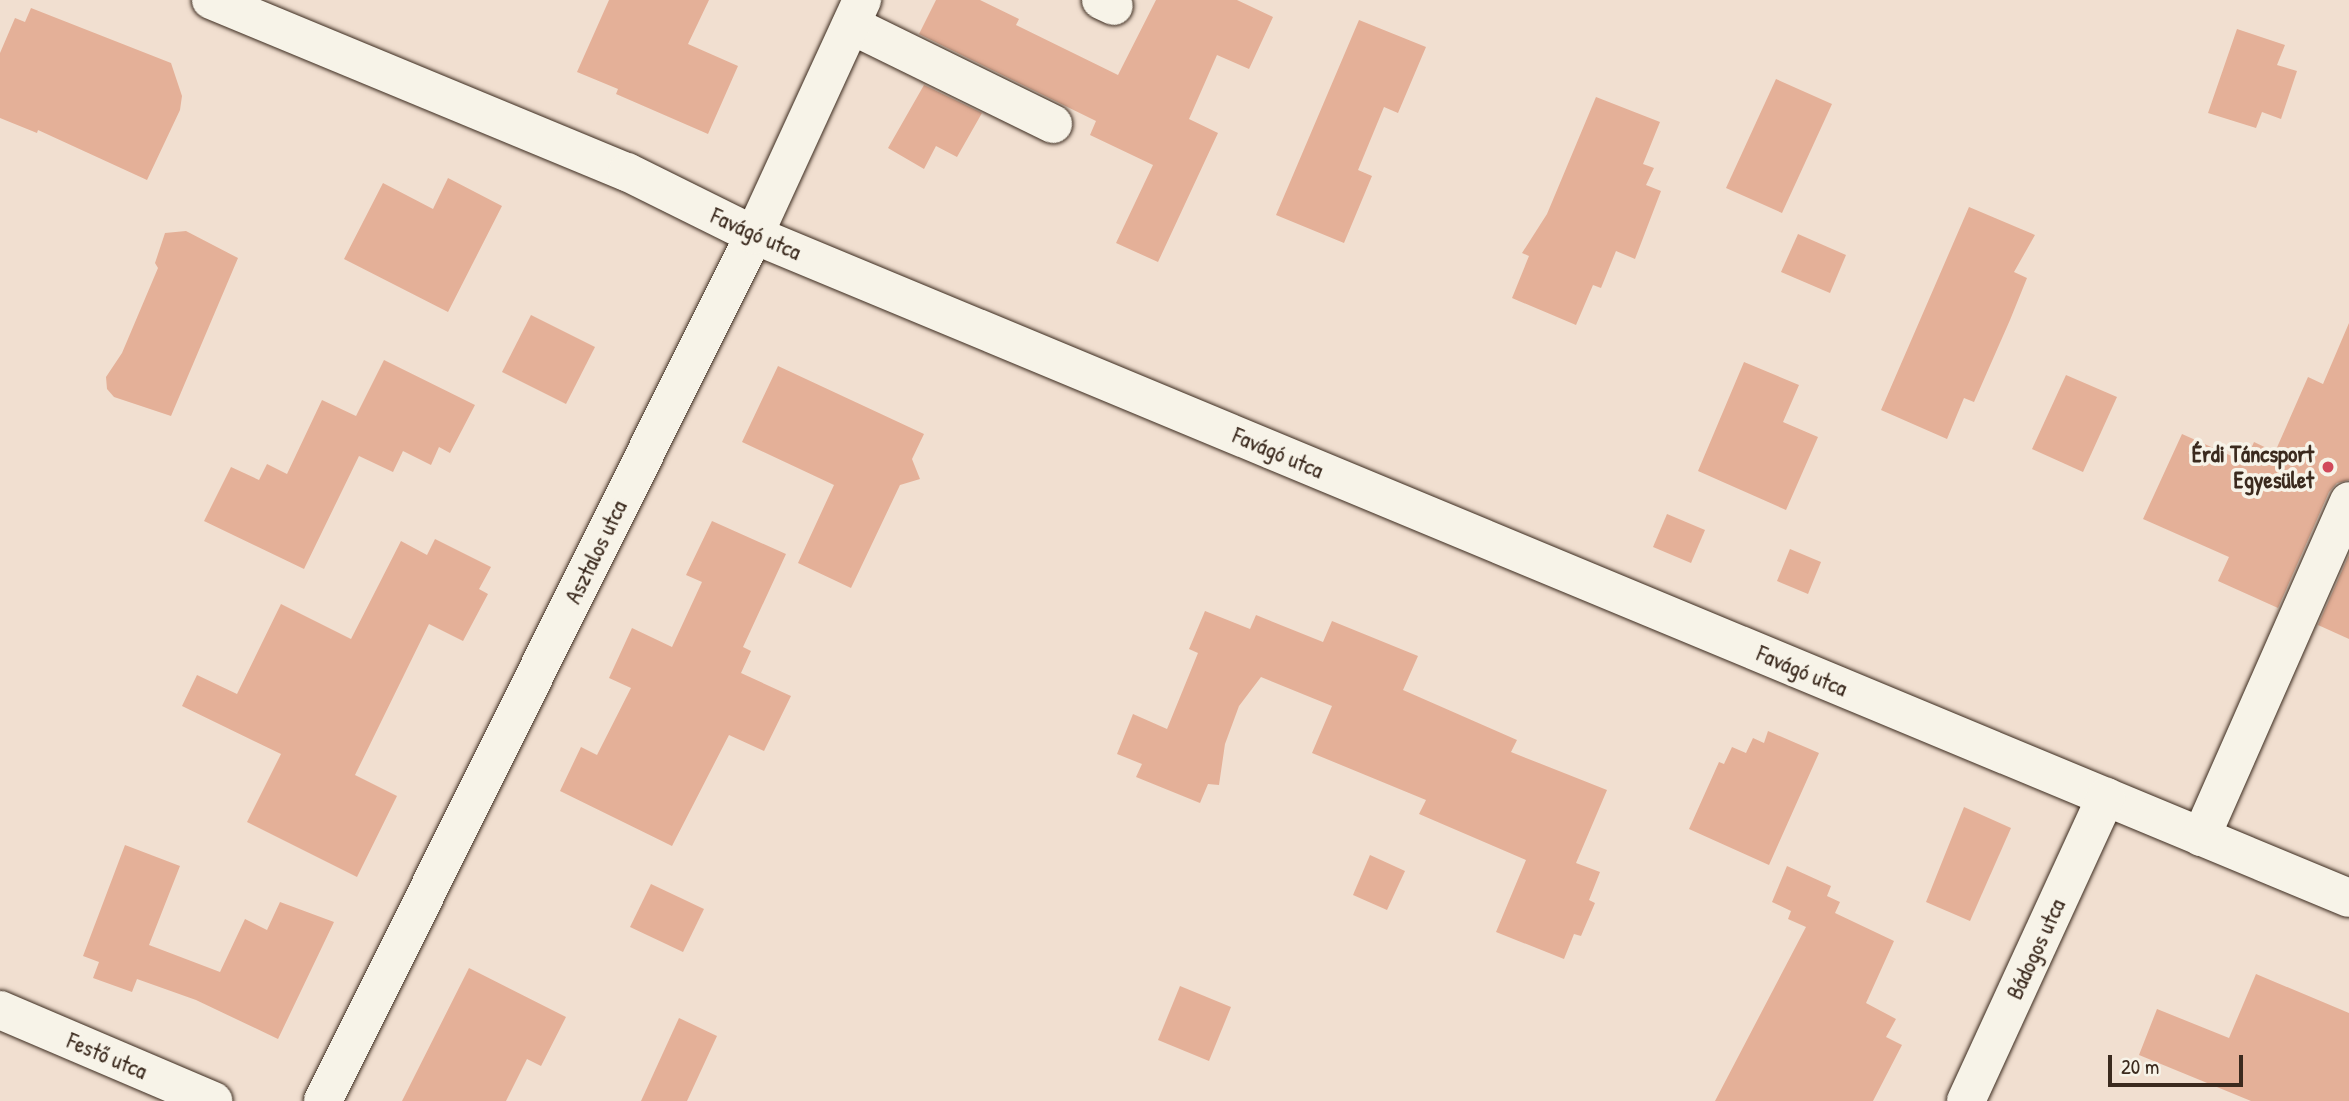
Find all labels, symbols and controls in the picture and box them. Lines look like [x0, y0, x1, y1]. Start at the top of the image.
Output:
street label: Favágó utca [707, 202, 805, 266]
street label: Favágó utca [1229, 422, 1327, 484]
place label: Érdi Táncsport Egyesület [2192, 440, 2314, 494]
marker: Érdi Táncsport Egyesület [2320, 459, 2336, 475]
street label: Asztalos utca [559, 496, 633, 608]
street label: Favágó utca [1753, 640, 1851, 702]
street label: Bádogos utca [2001, 894, 2071, 1004]
street label: Festő utca [63, 1027, 151, 1085]
scale bar [2111, 1042, 2246, 1086]
text: 20 m [2121, 1052, 2159, 1081]

